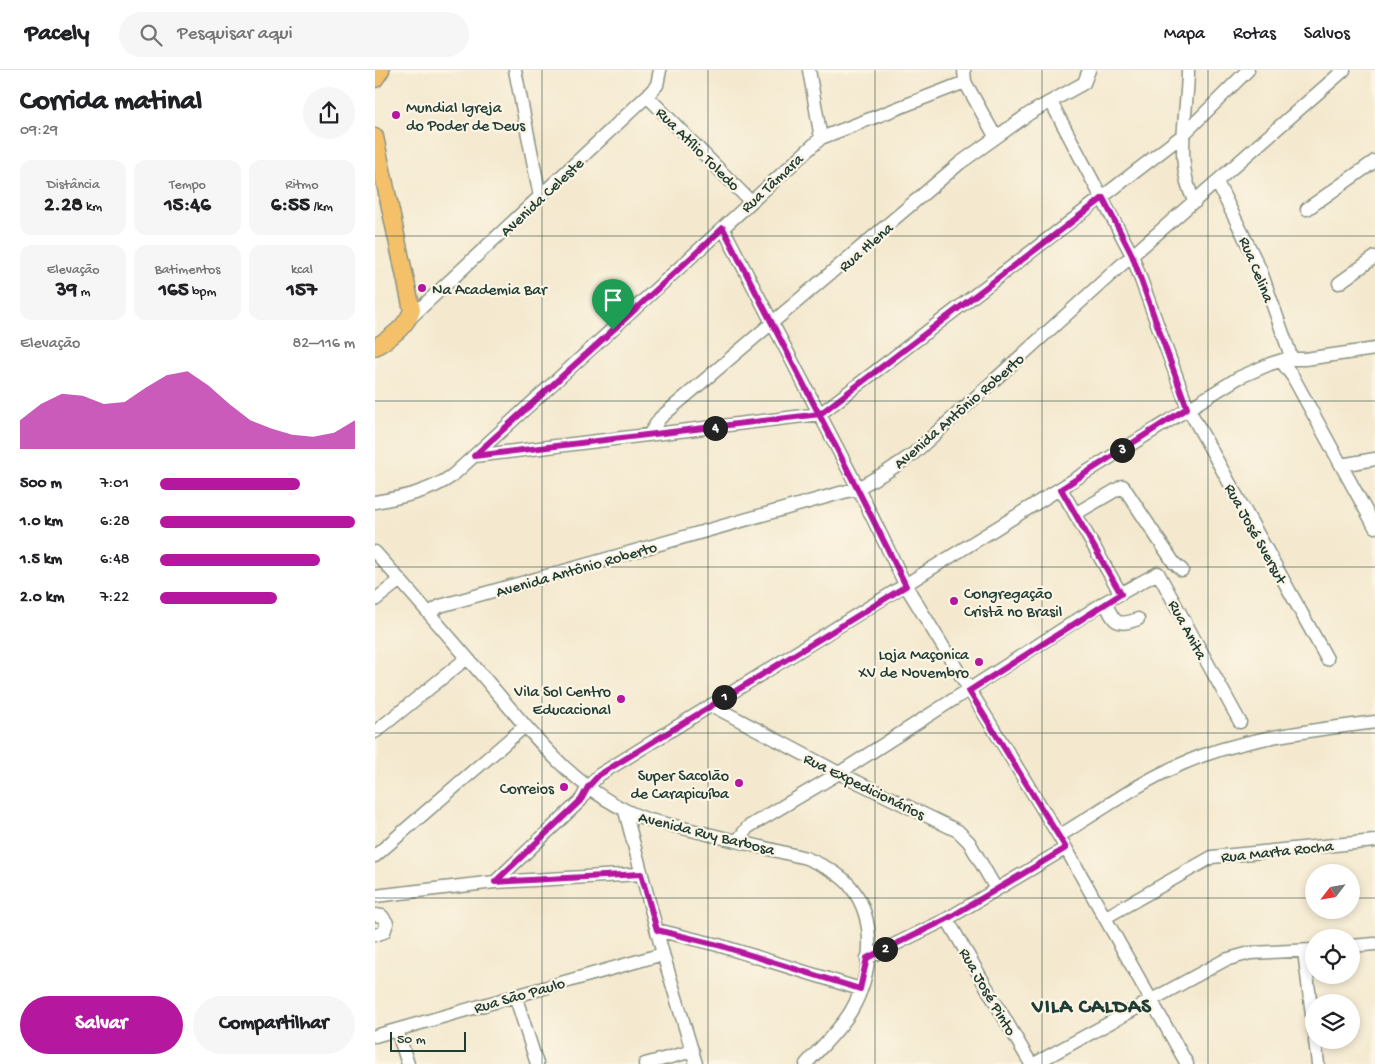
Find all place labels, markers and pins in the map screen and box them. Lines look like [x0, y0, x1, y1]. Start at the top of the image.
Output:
place label: Mundial Igreja do Poder de Deus [406, 100, 526, 137]
marker: Mundial Igreja do Poder de Deus [390, 109, 402, 121]
pin [592, 279, 634, 330]
marker: Na Academia Bar [416, 282, 428, 294]
place label: Na Academia Bar [432, 282, 548, 301]
pin: 4 [703, 416, 727, 440]
pin: 3 [1109, 438, 1135, 462]
place label: Congregação Cristã no Brasil [964, 586, 1062, 623]
marker: Congregação Cristã no Brasil [948, 595, 960, 607]
place label: Loja Maçonica XV de Novembro [858, 647, 970, 684]
marker: Loja Maçonica XV de Novembro [973, 656, 985, 668]
place label: Vila Sol Centro Educacional [513, 684, 611, 721]
pin: 1 [711, 684, 737, 710]
marker: Vila Sol Centro Educacional [615, 693, 627, 705]
place label: Super Sacolão de Carapicuíba [630, 768, 730, 805]
marker: Super Sacolão de Carapicuíba [733, 777, 745, 789]
place label: Correios [500, 781, 555, 800]
marker: Correios [558, 781, 570, 793]
pin: 2 [873, 936, 897, 962]

